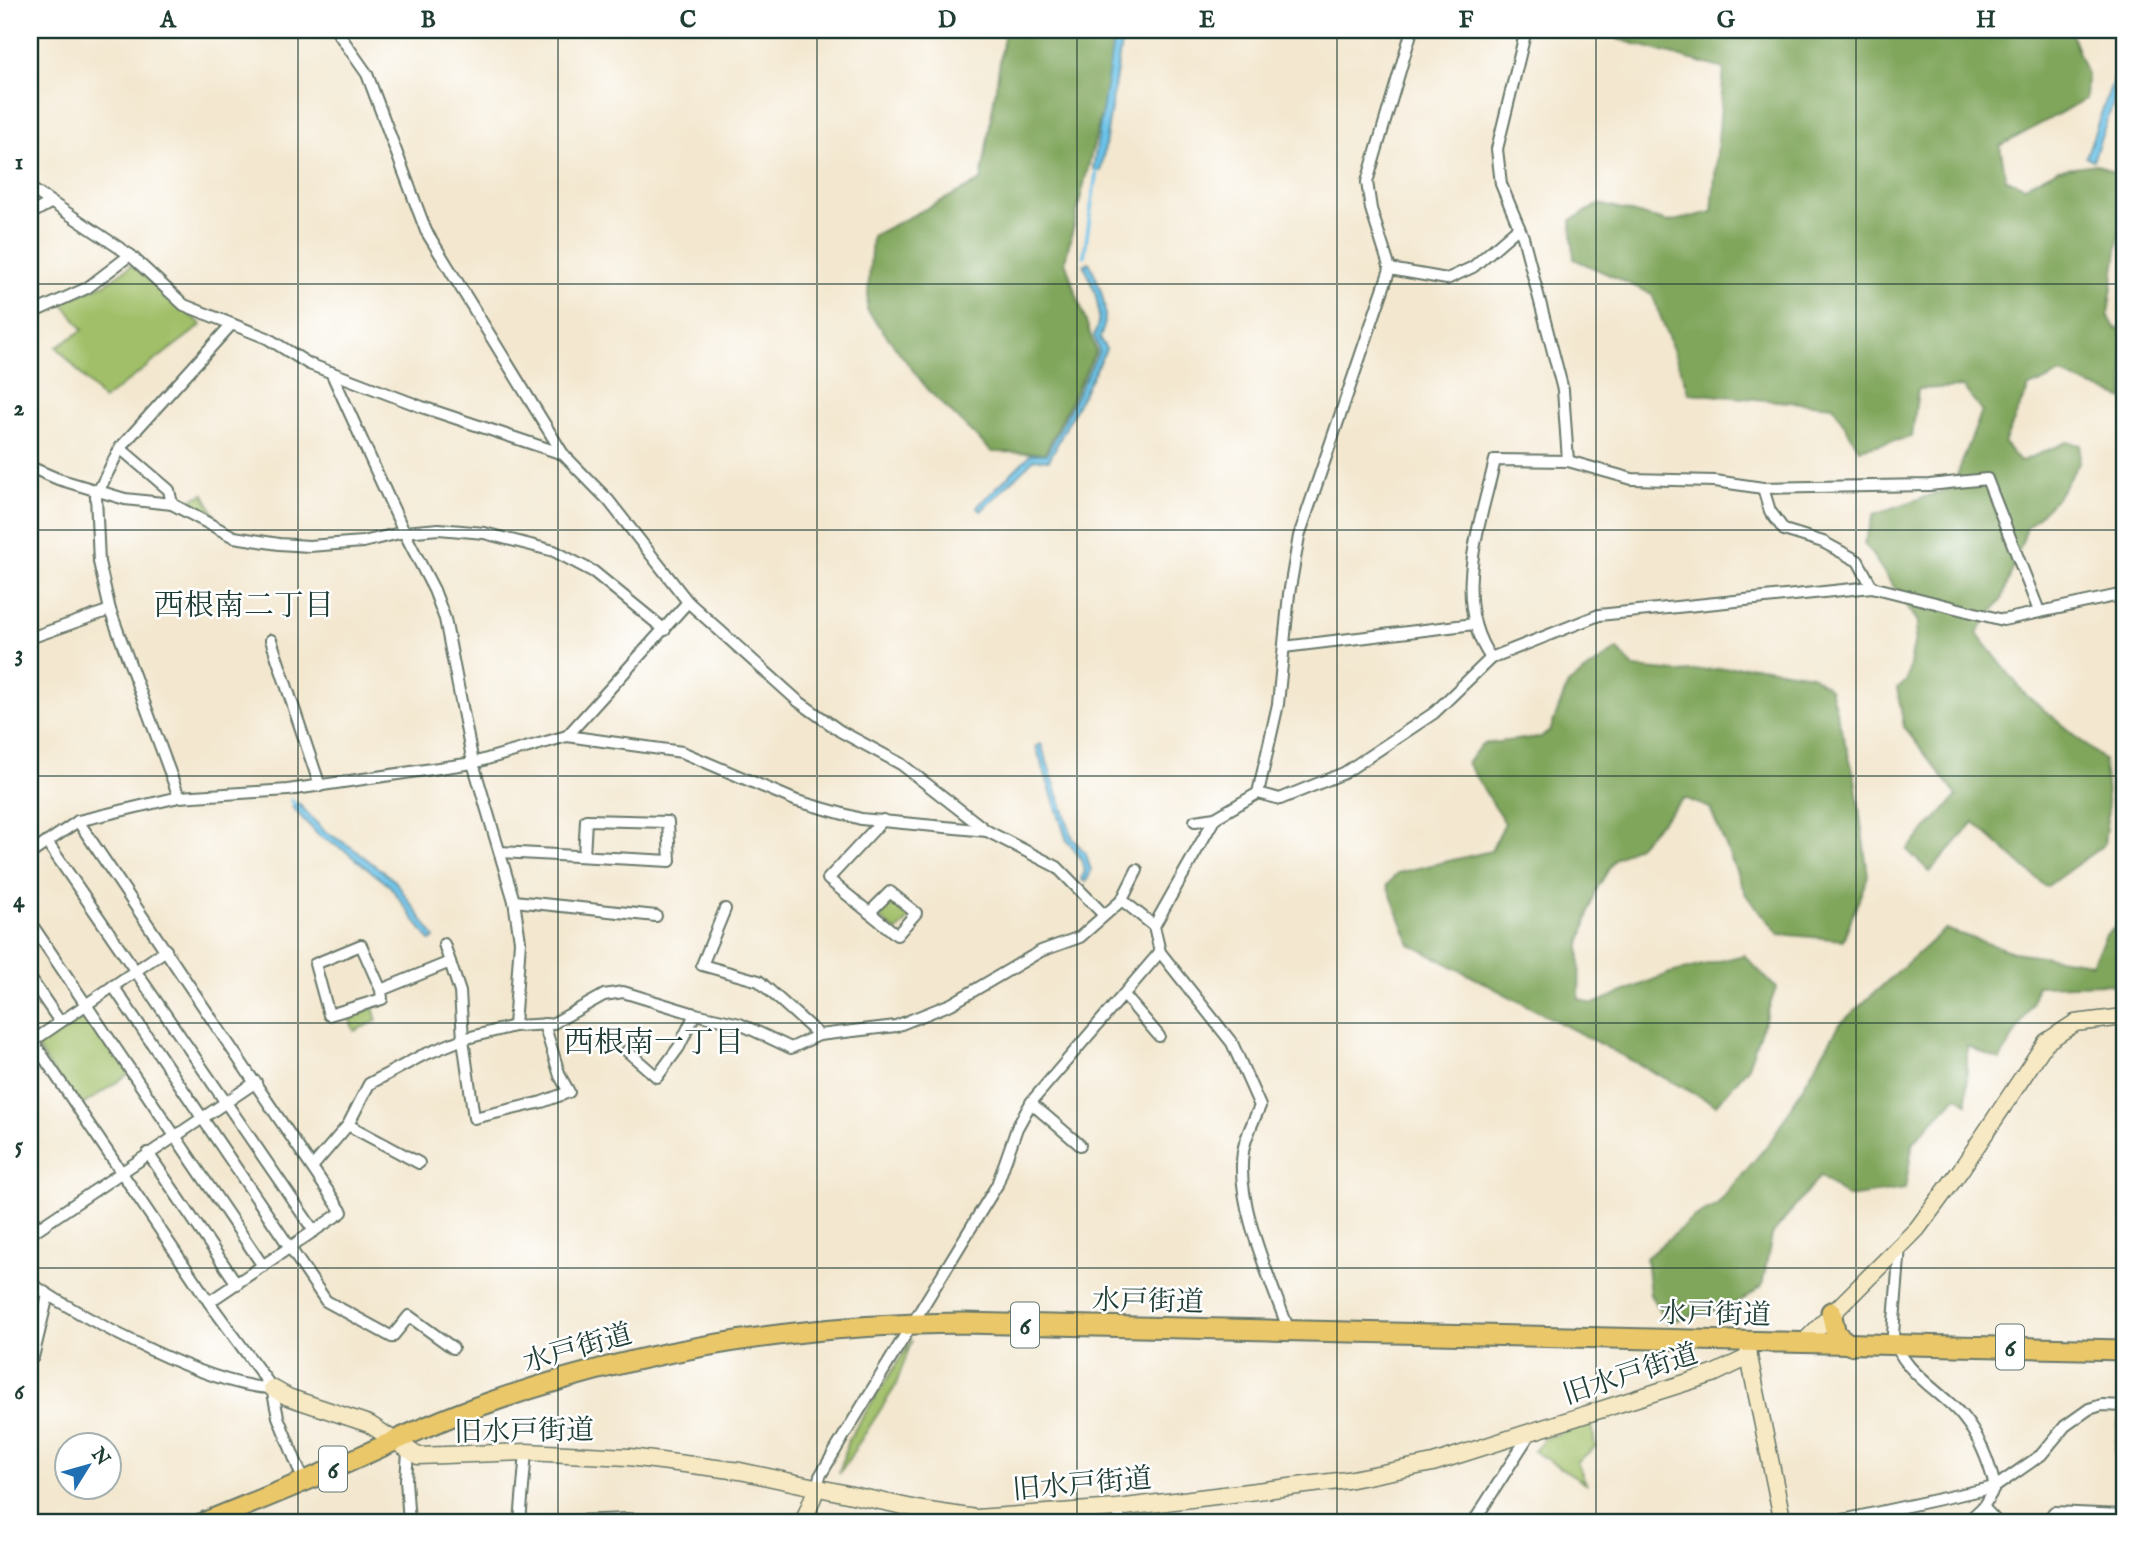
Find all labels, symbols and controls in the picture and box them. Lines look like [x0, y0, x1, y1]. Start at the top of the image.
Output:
text: A [159, 6, 177, 35]
text: B [420, 6, 436, 35]
text: C [680, 6, 697, 35]
text: D [938, 6, 956, 35]
text: E [1199, 6, 1215, 35]
text: F [1459, 6, 1474, 35]
text: G [1717, 6, 1736, 35]
text: H [1976, 6, 1996, 35]
text: 1 [15, 148, 23, 177]
text: 2 [14, 394, 25, 423]
district label: 西根南二丁目 [154, 588, 334, 626]
text: 3 [15, 640, 23, 669]
text: 4 [13, 886, 25, 915]
district label: 西根南一丁目 [564, 1025, 744, 1063]
text: 5 [15, 1132, 24, 1161]
street label: 水戸街道 [1092, 1284, 1204, 1321]
street label: 水戸街道 [1659, 1297, 1771, 1334]
road number: 6 [1011, 1302, 1039, 1348]
street label: 水戸街道 [519, 1317, 636, 1382]
road number: 6 [1996, 1324, 2024, 1370]
street label: 旧水戸街道 [1559, 1337, 1703, 1414]
text: 6 [14, 1378, 25, 1407]
street label: 旧水戸街道 [454, 1414, 594, 1451]
north arrow [52, 1430, 122, 1500]
text: N [85, 1442, 115, 1471]
road number: 6 [319, 1446, 347, 1492]
street label: 旧水戸街道 [1011, 1462, 1153, 1509]

